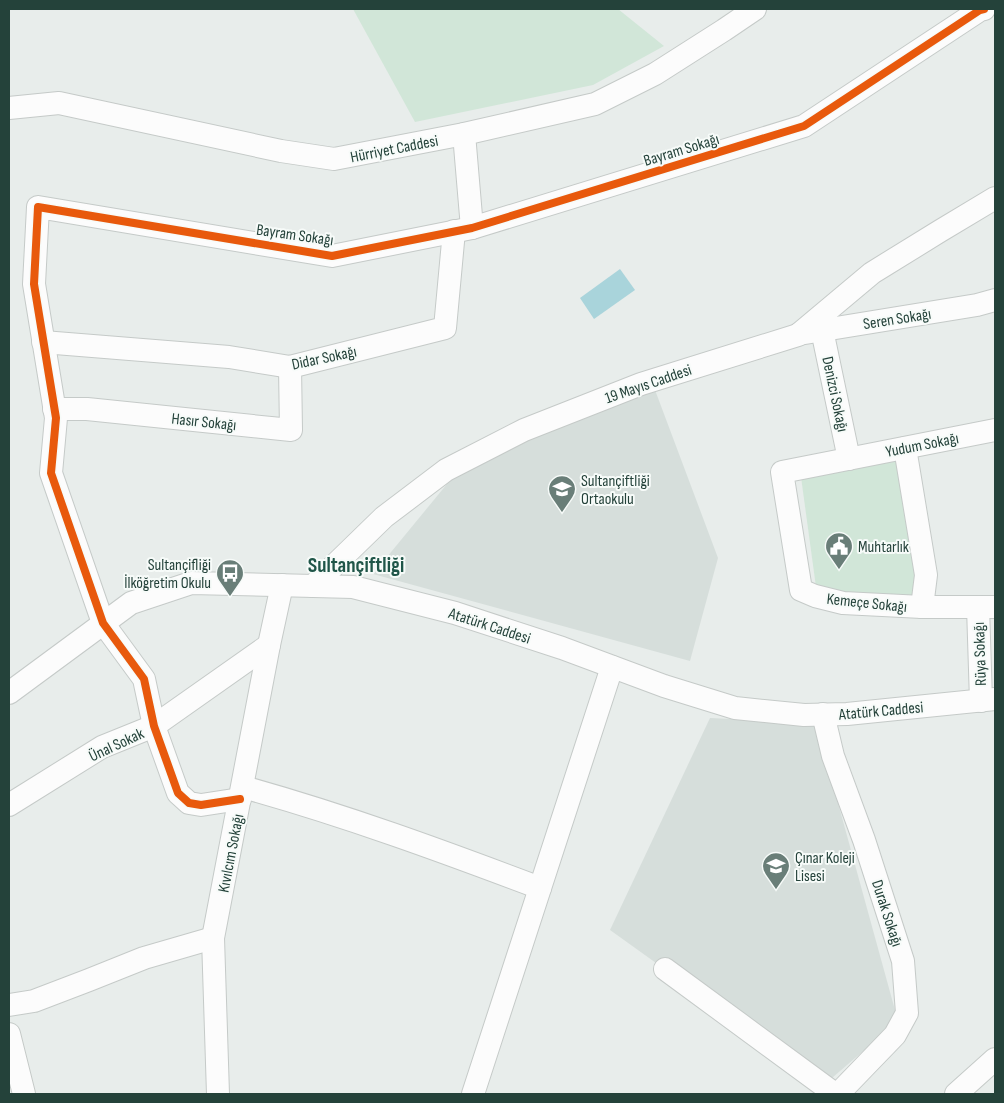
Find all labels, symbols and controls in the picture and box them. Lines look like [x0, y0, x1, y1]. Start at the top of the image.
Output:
street label: Bayram Sokağı [641, 130, 721, 171]
street label: Hürriyet Caddesi [349, 132, 440, 167]
street label: Bayram Sokağı [255, 221, 335, 250]
street label: Seren Sokağı [862, 305, 933, 334]
street label: Didar Sokağı [290, 342, 359, 375]
street label: Denizci Sokağı [817, 355, 852, 434]
street label: 19 Mayıs Caddesi [603, 361, 694, 408]
street label: Hasır Sokağı [170, 410, 237, 435]
street label: Yudum Sokağı [884, 429, 960, 462]
place label: Sultançiftliği Ortaokulu [581, 472, 650, 509]
school or university icon: Sultançiftliği Ortaokulu [547, 474, 577, 513]
public building icon: Muhtarlık [824, 531, 854, 570]
place label: Muhtarlık [858, 538, 909, 557]
district label: Sultançiftliği [308, 553, 404, 578]
place label: Sultançifliği İlköğretim Okulu [124, 556, 211, 593]
bus stop icon: Sultançifliği İlköğretim Okulu [215, 558, 245, 597]
street label: Kemeçe Sokağı [826, 590, 908, 617]
street label: Atatürk Caddesi [445, 604, 533, 649]
street label: Rüya Sokağı [970, 622, 991, 686]
street label: Atatürk Caddesi [837, 698, 924, 725]
street label: Ünal Sokak [86, 724, 147, 766]
street label: Kıvılcım Sokağı [215, 812, 248, 894]
place label: Çınar Koleji Lisesi [795, 849, 855, 886]
school or university icon: Çınar Koleji Lisesi [761, 851, 791, 890]
street label: Durak Sokağı [867, 878, 906, 949]

